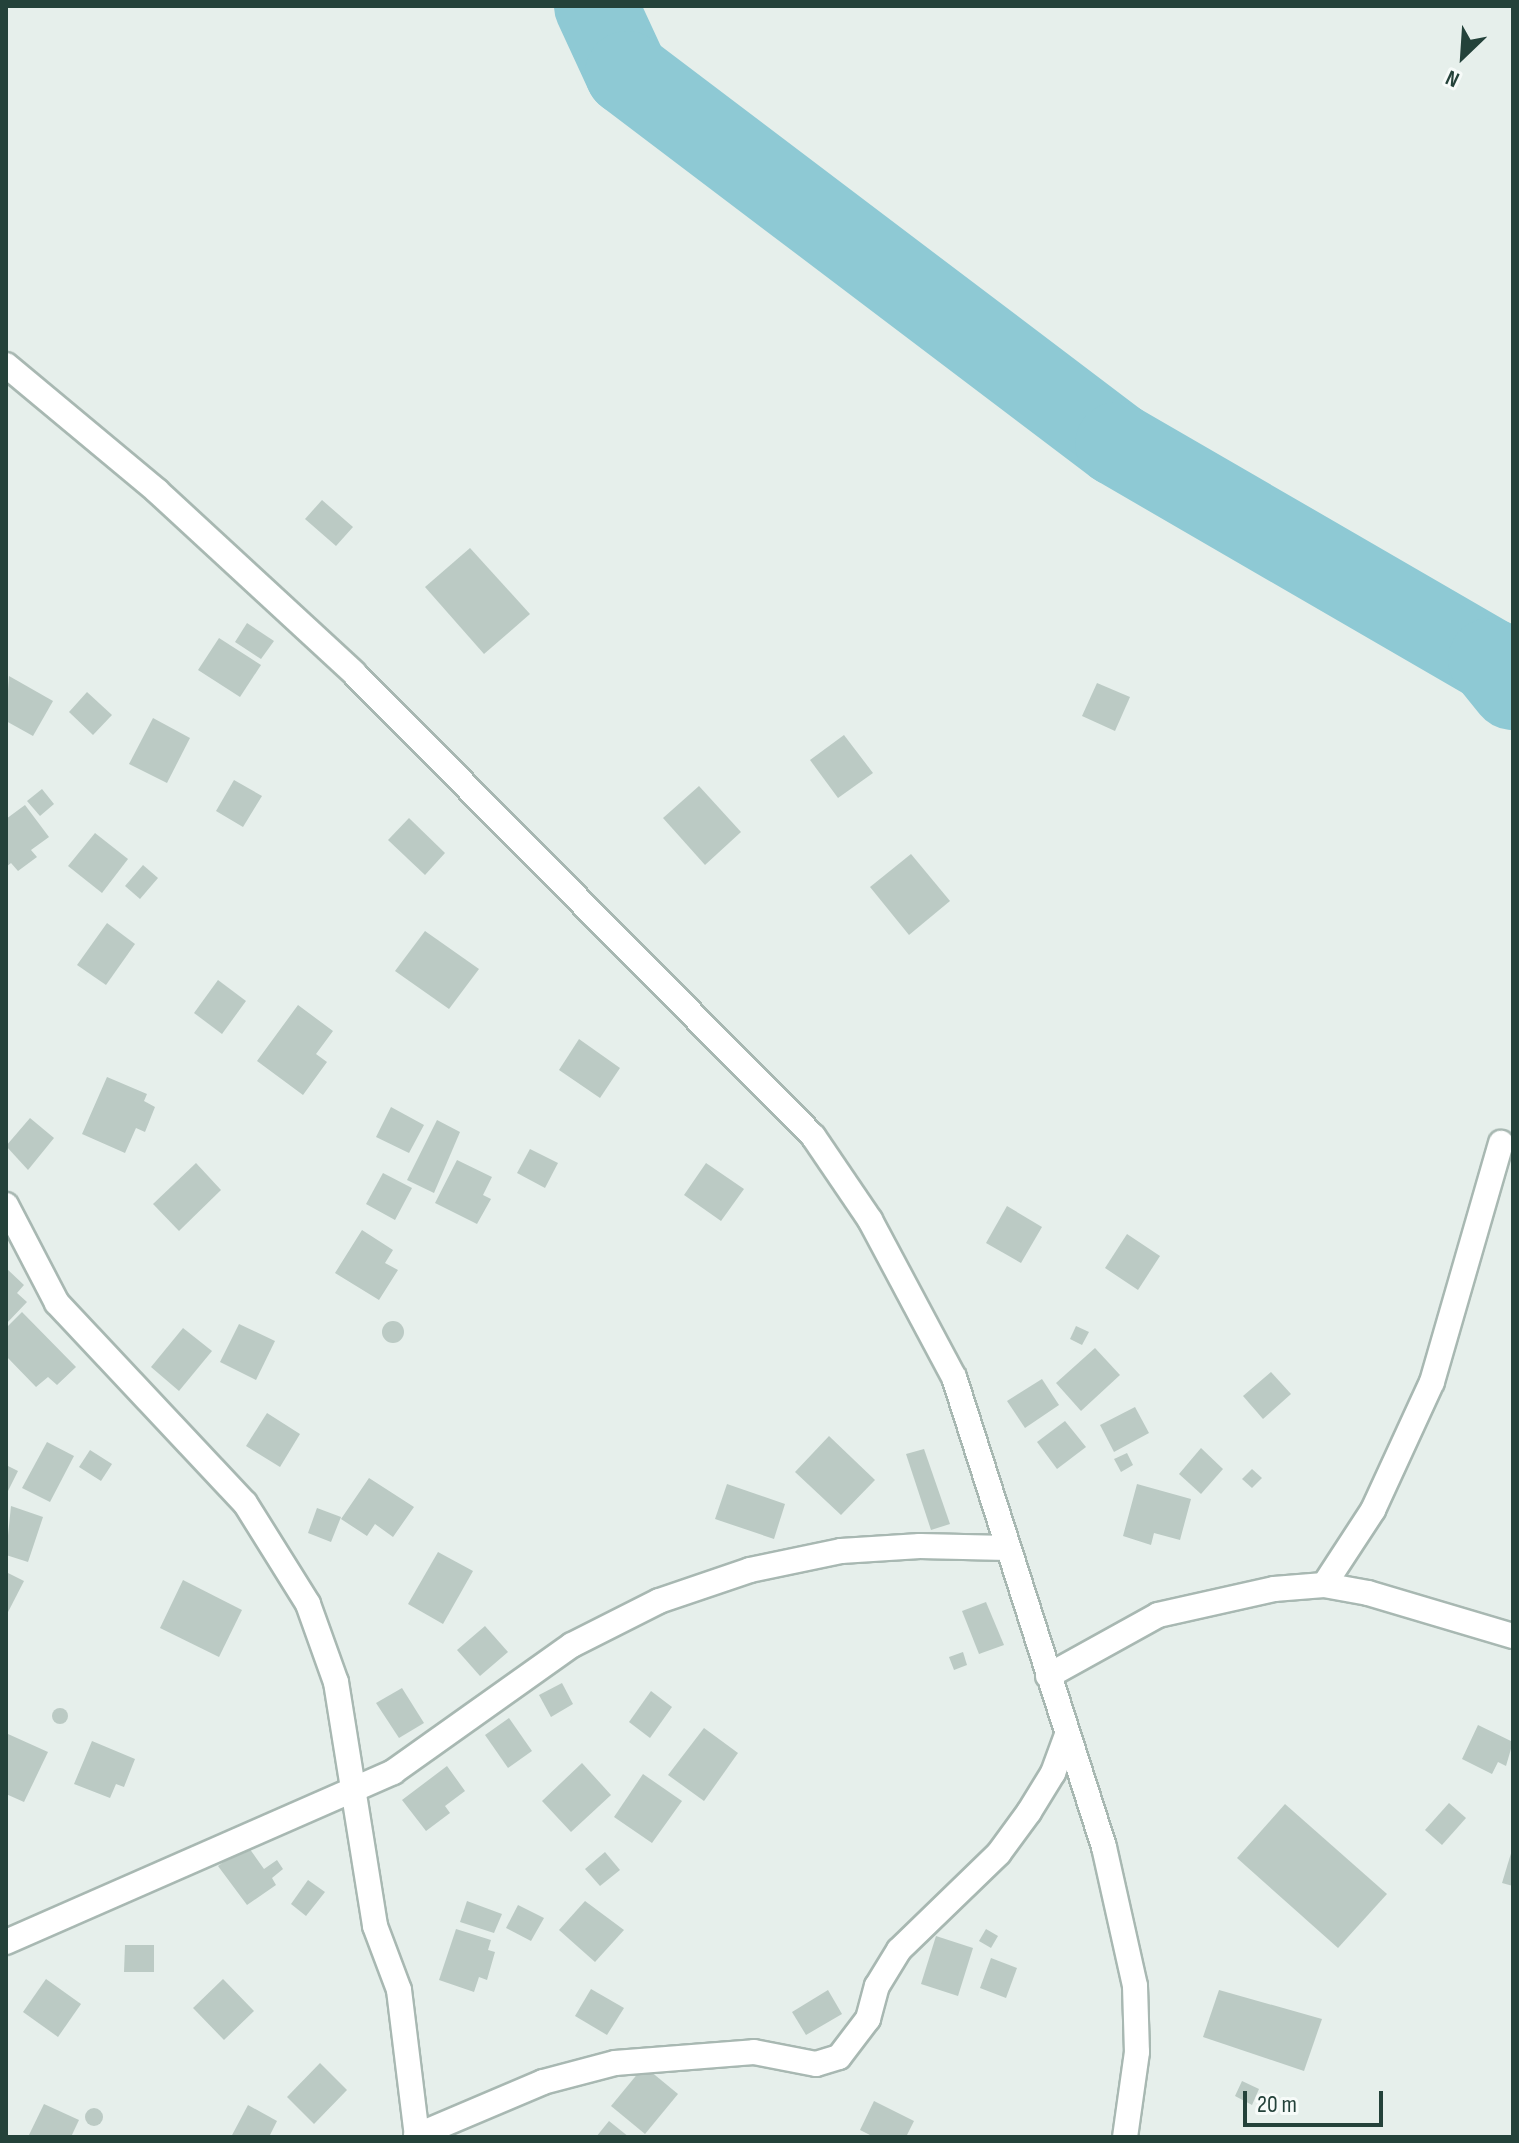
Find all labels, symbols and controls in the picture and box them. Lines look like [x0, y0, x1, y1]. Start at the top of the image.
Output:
north arrow [1423, 16, 1503, 96]
text: N [1442, 63, 1464, 93]
scale bar [1247, 2075, 1387, 2125]
text: 20 m [1257, 2090, 1297, 2119]

